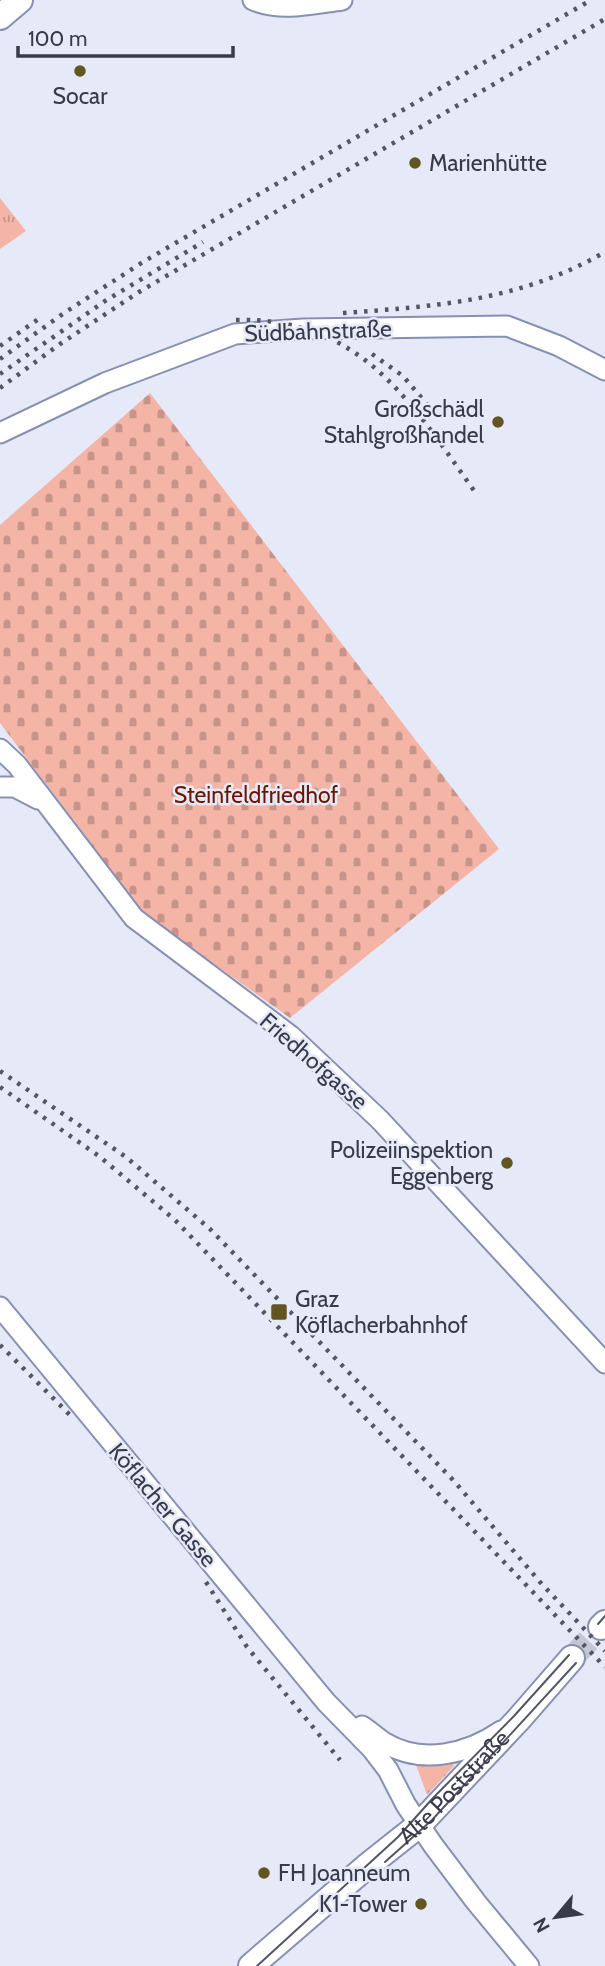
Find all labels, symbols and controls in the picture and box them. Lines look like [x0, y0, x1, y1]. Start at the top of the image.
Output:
scale bar [18, 14, 233, 58]
text: 100 m [28, 26, 87, 51]
marker: Socar [72, 63, 88, 79]
place label: Socar [53, 82, 108, 110]
place label: Marienhütte [429, 149, 547, 177]
marker: Marienhütte [407, 155, 423, 171]
street label: Südbahnstraße [244, 314, 392, 348]
place label: Großschädl Stahlgroßhandel [324, 395, 485, 449]
marker: Großschädl Stahlgroßhandel [490, 414, 506, 430]
park label: Steinfeldfriedhof [174, 781, 339, 809]
street label: Friedhofgasse [254, 1007, 374, 1116]
place label: Polizeiinspektion Eggenberg [330, 1136, 494, 1190]
marker: Polizeiinspektion Eggenberg [499, 1155, 515, 1171]
place label: Graz Köflacherbahnhof [295, 1285, 468, 1339]
marker: Graz Köflacherbahnhof [269, 1302, 289, 1322]
street label: Köflacher Gasse [103, 1437, 223, 1573]
street label: Alte Poststraße [393, 1724, 515, 1850]
place label: FH Joanneum [278, 1859, 410, 1887]
marker: FH Joanneum [256, 1865, 272, 1881]
north arrow [521, 1882, 591, 1952]
place label: K1-Tower [319, 1890, 408, 1918]
marker: K1-Tower [413, 1896, 429, 1912]
text: N [528, 1914, 555, 1936]

